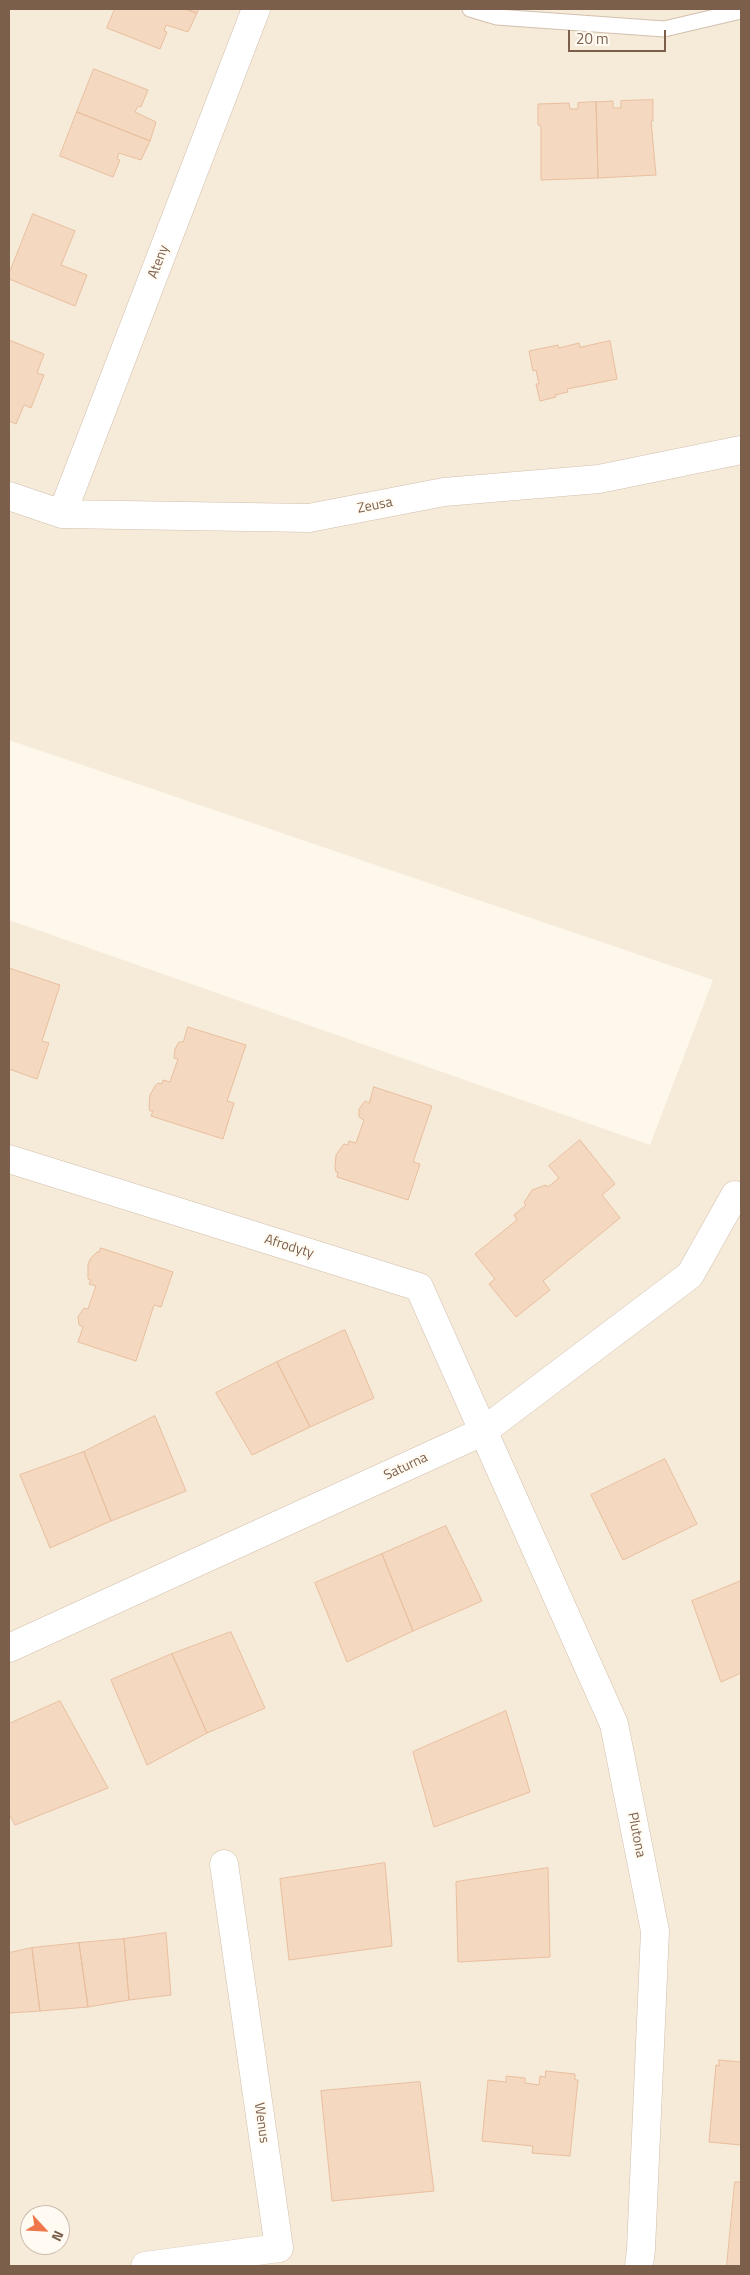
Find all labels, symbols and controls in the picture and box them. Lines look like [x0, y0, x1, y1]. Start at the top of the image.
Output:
scale bar [570, 20, 668, 52]
text: 20 m [576, 27, 609, 50]
street label: Ateny [145, 243, 173, 281]
street label: Zeusa [356, 494, 394, 518]
street label: Afrodyty [262, 1232, 316, 1262]
street label: Saturna [381, 1450, 431, 1484]
street label: Plutona [623, 1811, 649, 1859]
street label: Wenus [250, 2102, 272, 2144]
north arrow [20, 2205, 70, 2255]
text: N [47, 2227, 70, 2245]

